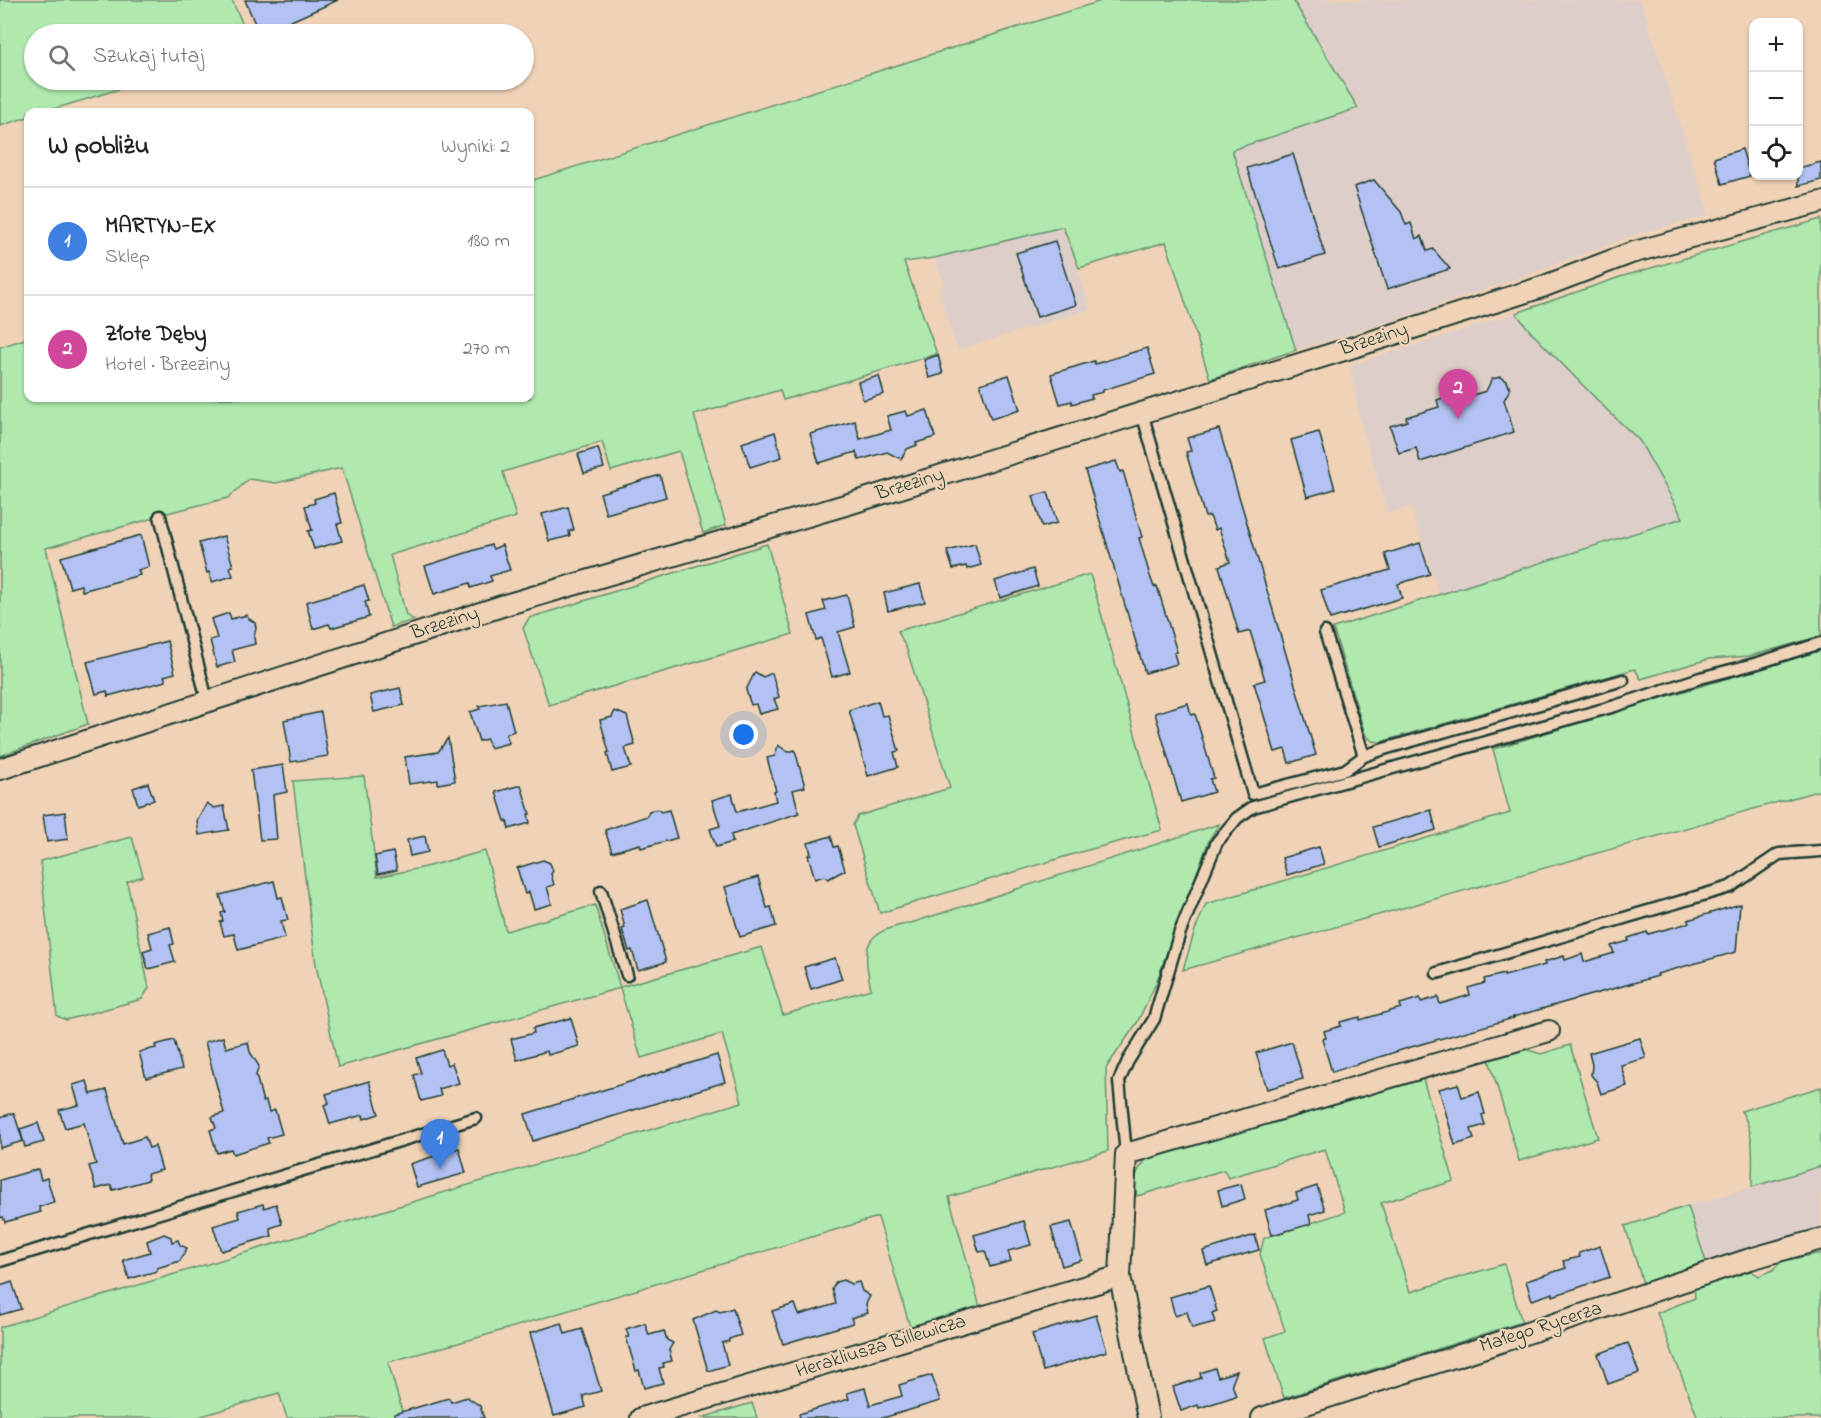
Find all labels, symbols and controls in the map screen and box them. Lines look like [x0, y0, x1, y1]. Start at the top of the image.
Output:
map controls [1749, 18, 1803, 180]
button: + [1749, 18, 1803, 72]
search box [24, 24, 534, 90]
icon: search [45, 41, 78, 74]
text: Szukaj tutaj [93, 41, 204, 73]
button: − [1749, 72, 1803, 126]
button: locate [1749, 126, 1803, 180]
text: W pobliżu [48, 128, 149, 166]
text: Wyniki: 2 [441, 133, 510, 162]
text: MARTYN-EX [105, 211, 216, 243]
text: 1 [64, 227, 71, 256]
text: 180 m [467, 227, 510, 256]
text: Sklep [105, 243, 150, 272]
street label: Brzeziny [1335, 315, 1412, 365]
text: Złote Dęby [105, 319, 207, 351]
text: 2 [63, 335, 72, 364]
text: 270 m [463, 335, 510, 364]
text: Hotel · Brzeziny [105, 351, 230, 380]
pin: 2 [1438, 370, 1478, 419]
street label: Brzeziny [871, 461, 948, 509]
street label: Brzeziny [406, 599, 483, 649]
your location [729, 720, 758, 749]
pin: 1 [420, 1120, 460, 1169]
street label: Małego Rycerza [1476, 1295, 1606, 1362]
street label: Herakliusza Billewicza [792, 1307, 970, 1387]

